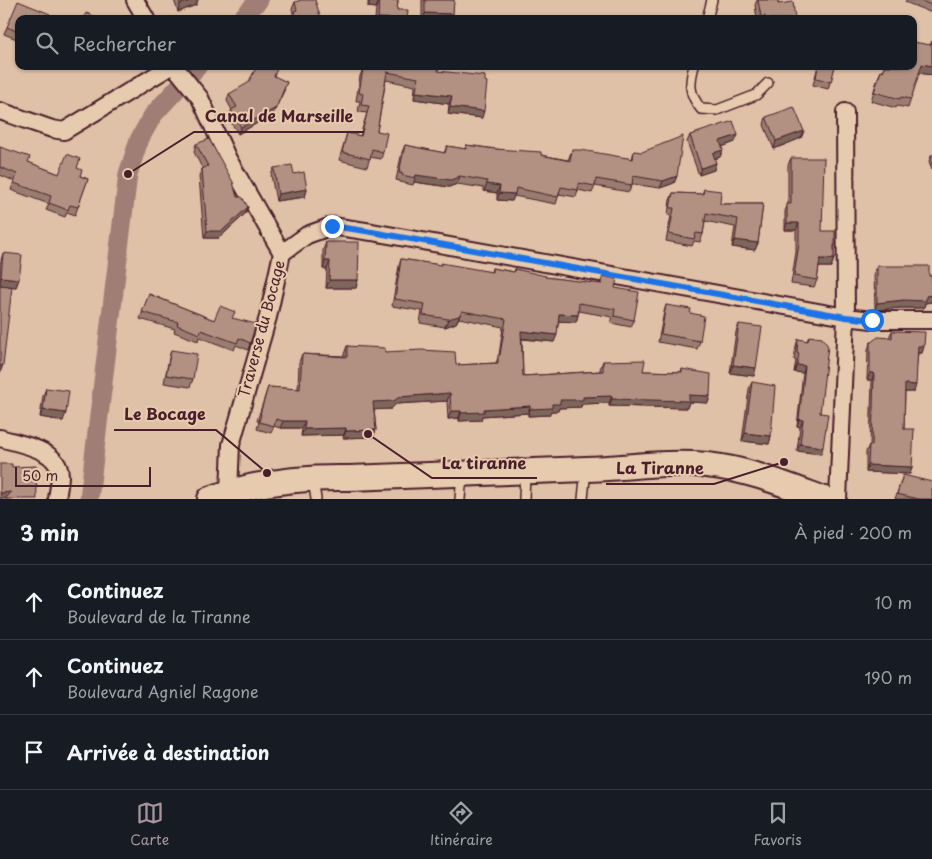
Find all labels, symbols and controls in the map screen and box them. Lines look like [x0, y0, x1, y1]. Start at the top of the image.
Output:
search box [15, 15, 917, 70]
icon: search [33, 29, 61, 57]
text: Rechercher [73, 29, 176, 57]
callout: Canal de Marseille [194, 101, 364, 132]
text: Canal de Marseille [205, 103, 354, 127]
route end [321, 215, 344, 238]
street label: Traverse du Bocage [231, 257, 290, 400]
route start [861, 309, 884, 332]
callout: Le Bocage [114, 399, 216, 430]
text: Le Bocage [124, 401, 206, 425]
callout: La tiranne [432, 447, 537, 478]
text: La tiranne [442, 450, 526, 474]
callout: La Tiranne [606, 453, 714, 484]
text: La Tiranne [616, 455, 704, 479]
scale bar [15, 464, 151, 487]
text: 50 m [22, 465, 58, 486]
text: 3 min [20, 516, 79, 548]
text: À pied · 200 m [795, 520, 912, 544]
text: Continuez [67, 576, 164, 604]
icon: ahead [20, 588, 48, 616]
text: 10 m [875, 590, 912, 614]
text: Boulevard de la Tiranne [67, 604, 251, 628]
text: Continuez [67, 651, 164, 679]
icon: ahead [20, 663, 48, 691]
text: 190 m [864, 665, 912, 689]
text: Boulevard Agniel Ragone [67, 679, 259, 703]
icon: arrive [20, 738, 48, 766]
text: Arrivée à destination [67, 738, 270, 766]
tab: Carte [130, 799, 169, 850]
tab: Itinéraire [430, 799, 493, 850]
tab: Favoris [754, 799, 802, 850]

